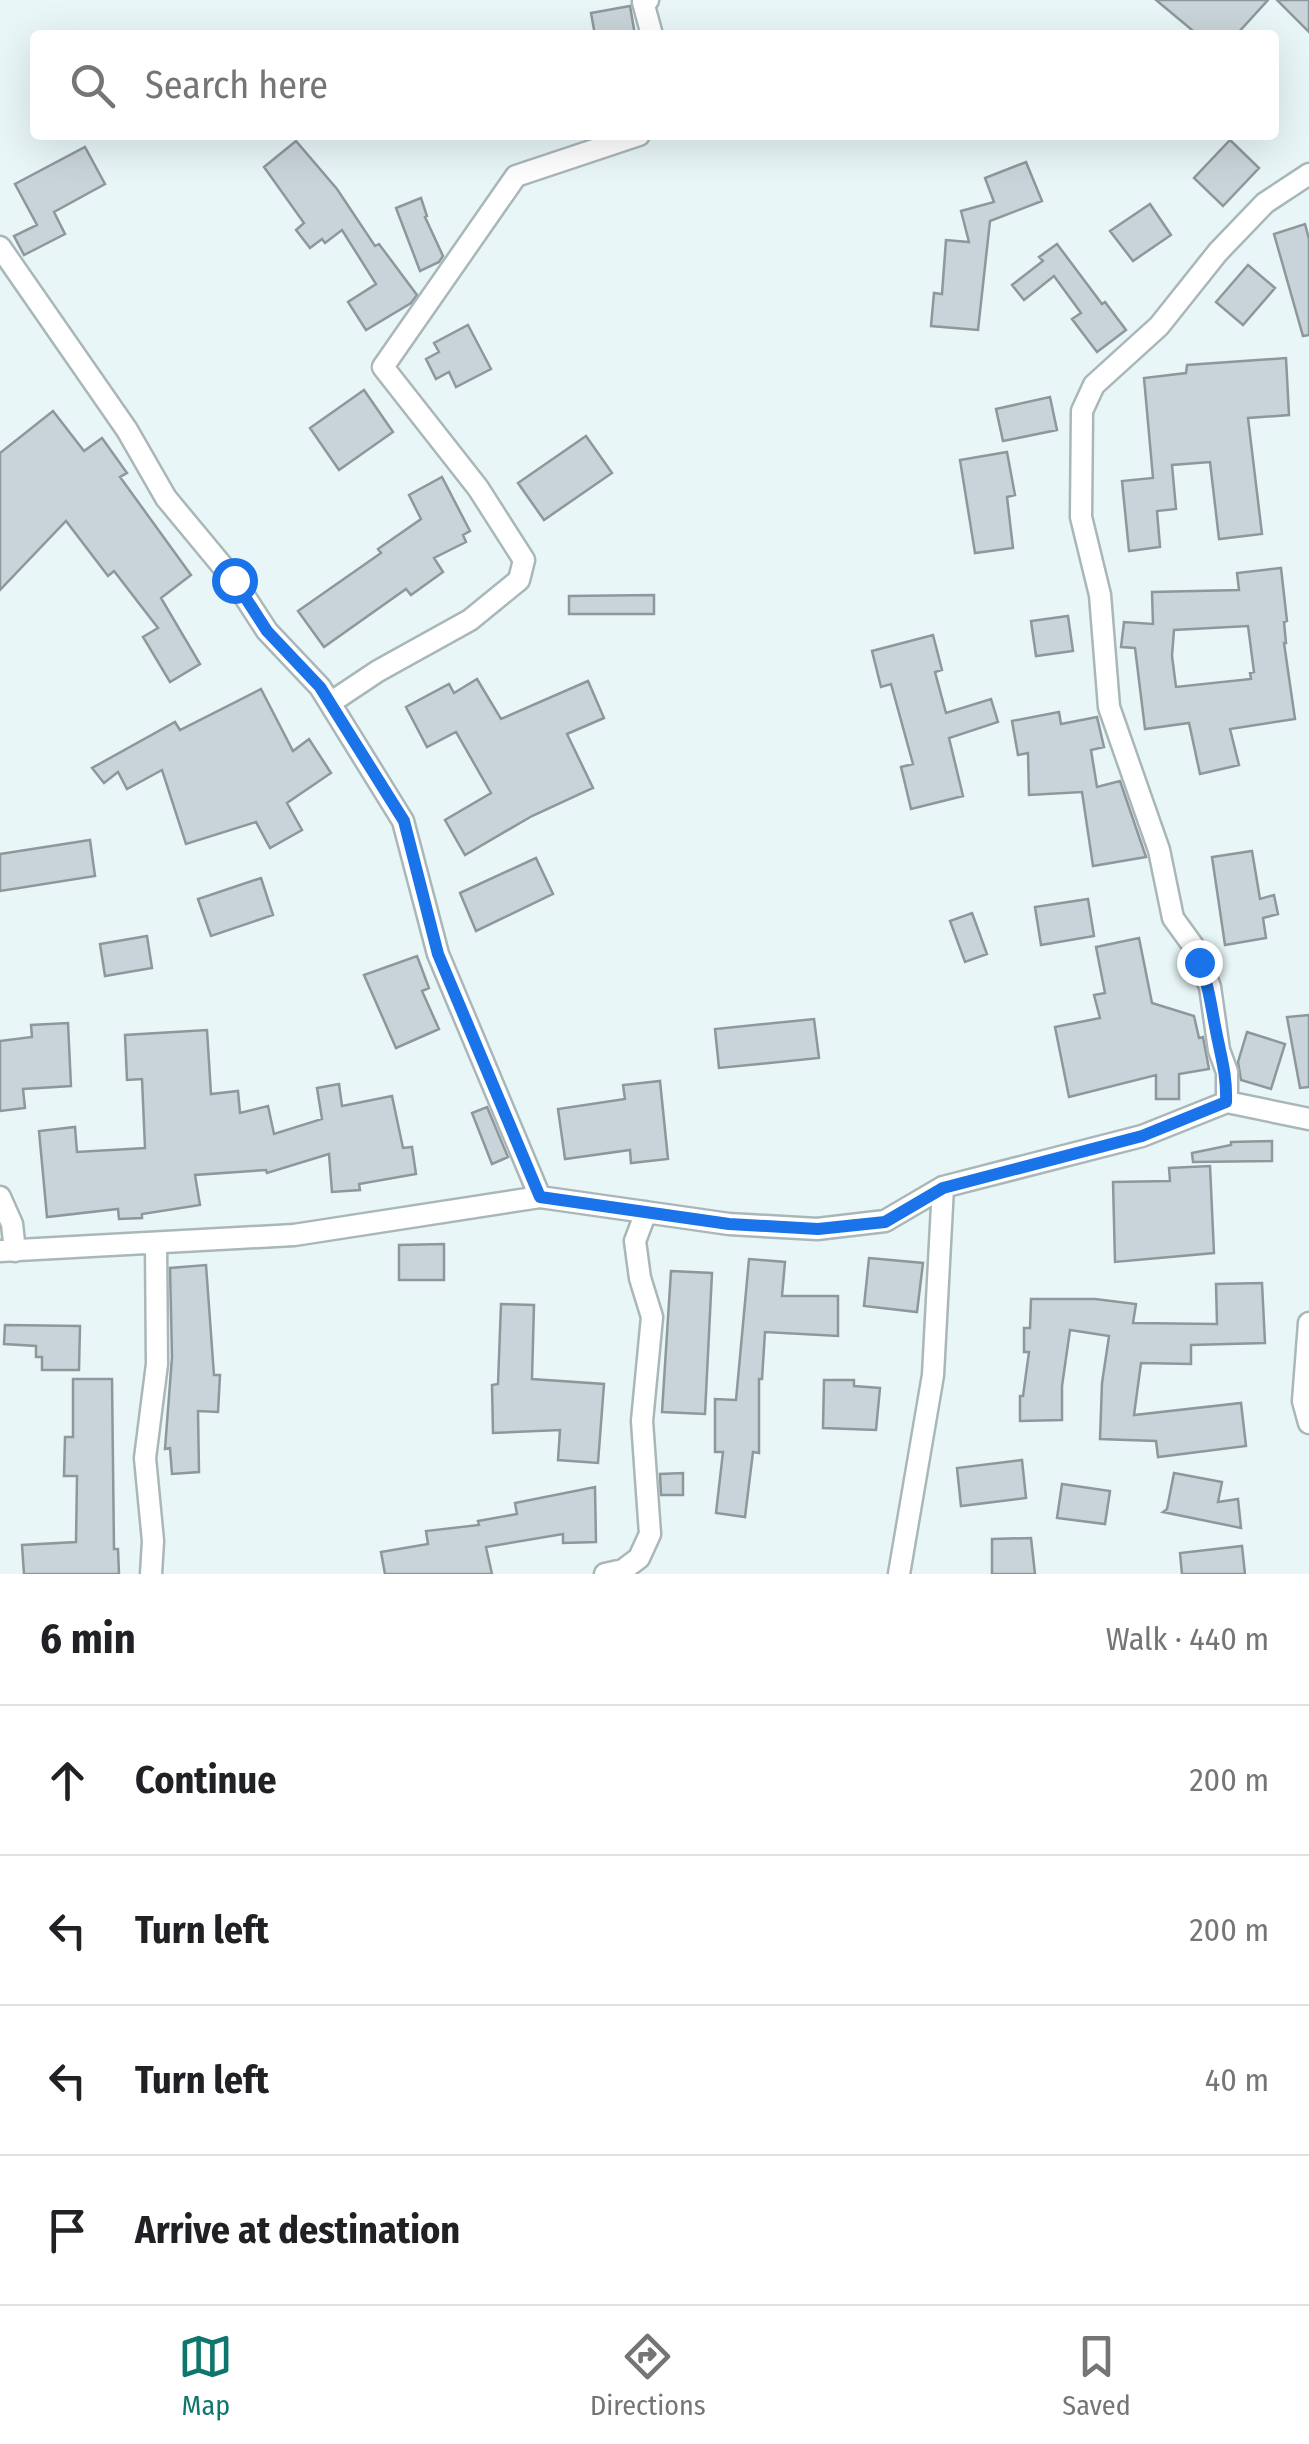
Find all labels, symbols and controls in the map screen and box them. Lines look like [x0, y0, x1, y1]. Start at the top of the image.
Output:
search box [30, 30, 1279, 140]
icon: search [65, 58, 120, 113]
text: Search here [145, 62, 328, 108]
route start [212, 558, 258, 604]
route end [1177, 940, 1223, 986]
text: 6 min [40, 1614, 136, 1664]
text: Walk · 440 m [1106, 1620, 1269, 1658]
icon: ahead [40, 1753, 95, 1808]
text: Continue [135, 1757, 276, 1803]
text: 200 m [1189, 1761, 1269, 1799]
icon: left [40, 1903, 95, 1958]
text: Turn left [135, 1907, 269, 1953]
text: 200 m [1189, 1911, 1269, 1949]
icon: left [40, 2053, 95, 2108]
text: Turn left [135, 2057, 269, 2103]
text: 40 m [1205, 2061, 1269, 2099]
icon: arrive [40, 2203, 95, 2258]
text: Arrive at destination [135, 2207, 460, 2253]
tab: Map [178, 2329, 233, 2422]
tab: Directions [590, 2329, 706, 2422]
tab: Saved [1062, 2329, 1131, 2422]

